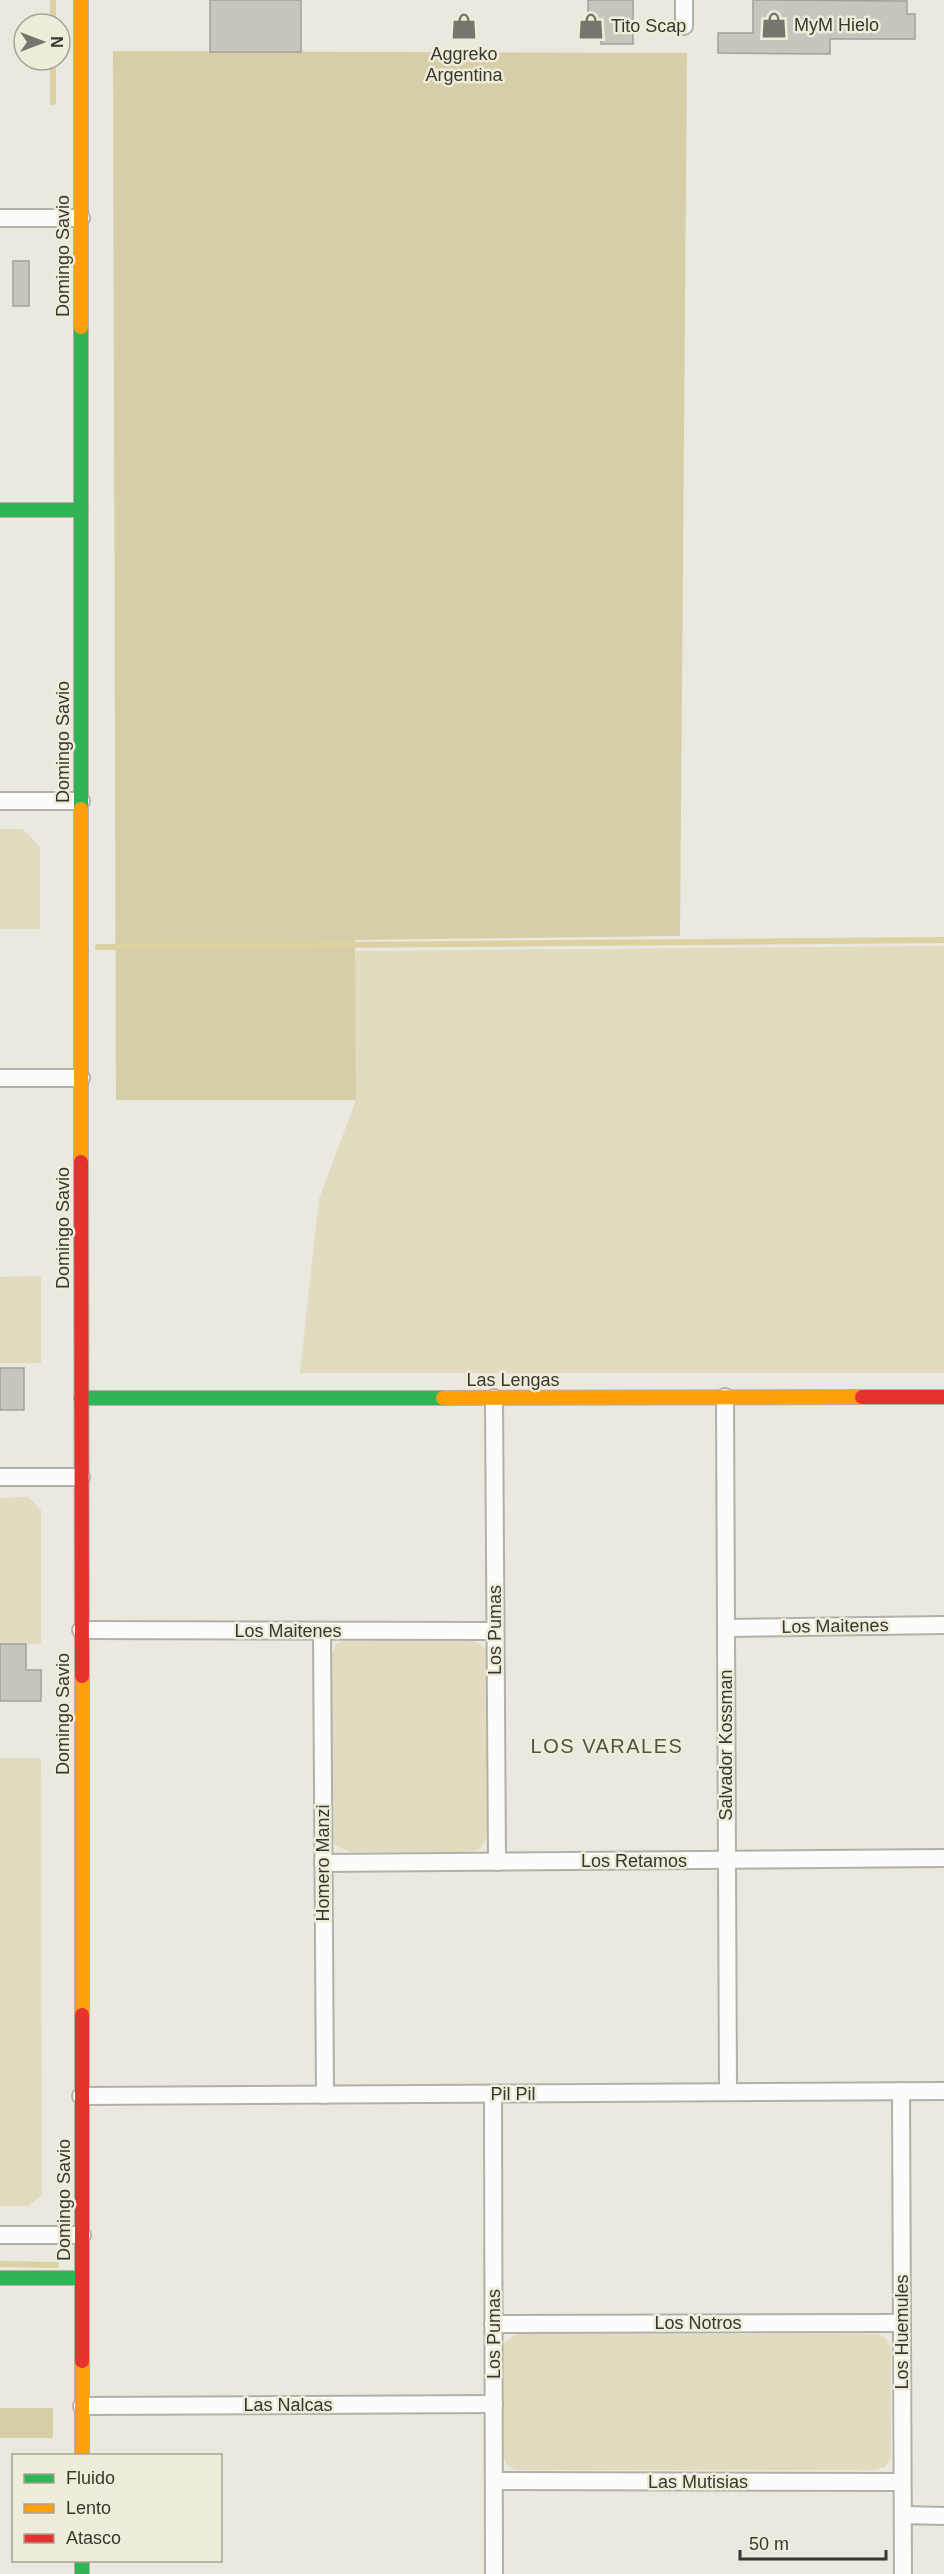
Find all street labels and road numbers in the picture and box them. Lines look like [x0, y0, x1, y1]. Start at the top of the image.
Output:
street label: Domingo Savio [53, 195, 73, 317]
street label: Domingo Savio [53, 681, 73, 803]
street label: Domingo Savio [53, 1167, 73, 1289]
street label: Las Lengas [466, 1370, 560, 1390]
street label: Los Pumas [485, 1585, 505, 1675]
street label: Los Maitenes [781, 1615, 889, 1637]
street label: Los Maitenes [234, 1621, 342, 1641]
street label: Domingo Savio [53, 1653, 73, 1775]
street label: Salvador Kossman [716, 1669, 736, 1821]
street label: Homero Manzi [313, 1804, 333, 1922]
street label: Los Retamos [581, 1851, 687, 1871]
street label: Pil Pil [490, 2084, 536, 2104]
street label: Domingo Savio [54, 2139, 74, 2261]
street label: Los Huemules [892, 2274, 912, 2390]
street label: Los Pumas [484, 2289, 504, 2379]
street label: Los Notros [654, 2313, 742, 2333]
street label: Las Nalcas [243, 2395, 333, 2415]
street label: Las Mutisias [648, 2472, 748, 2492]

